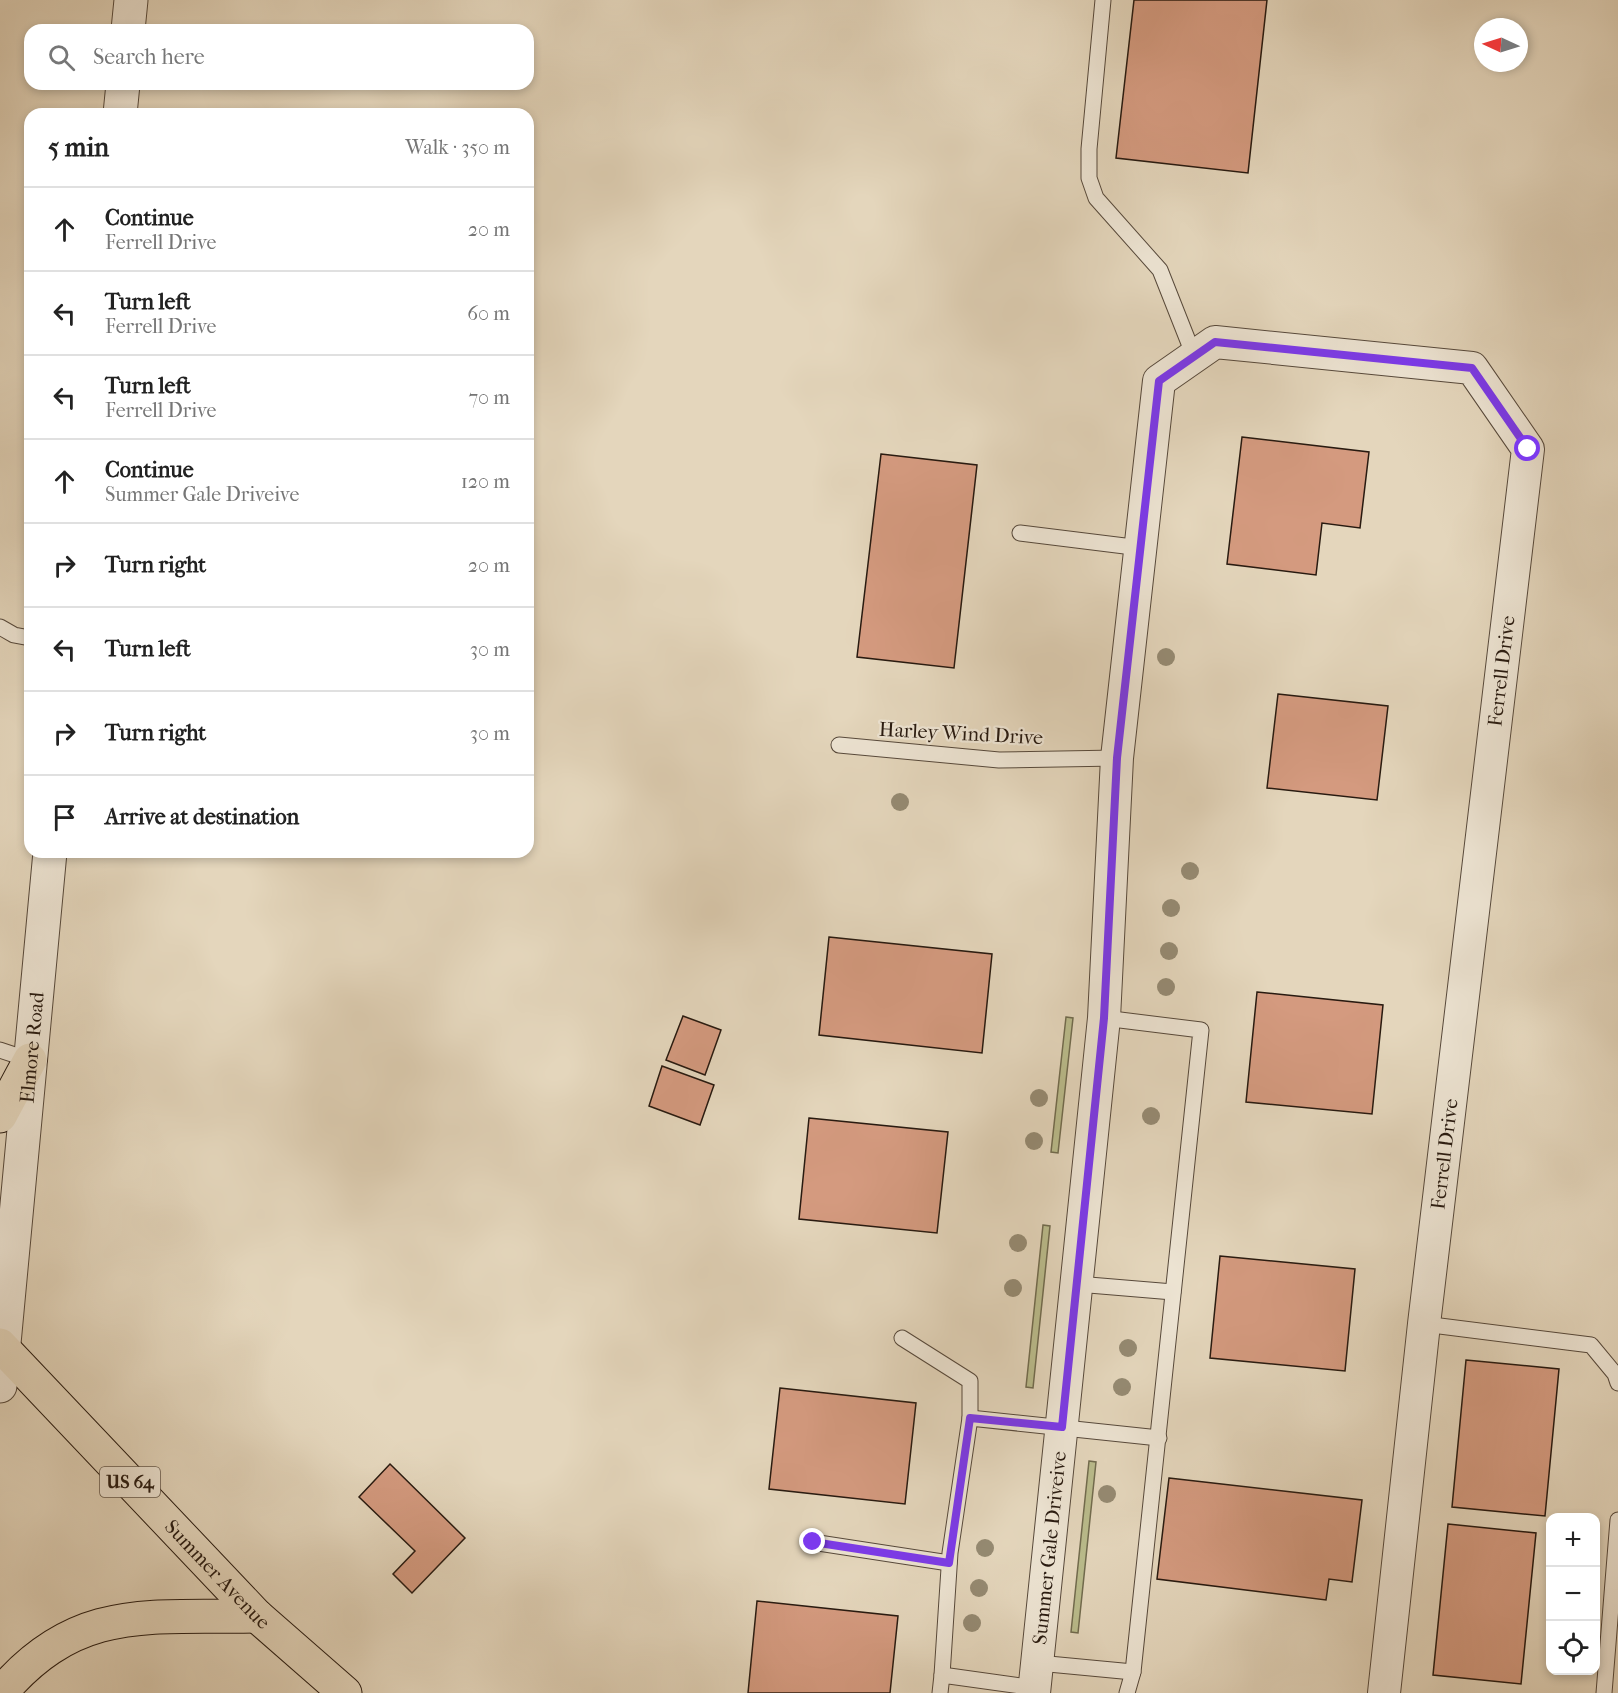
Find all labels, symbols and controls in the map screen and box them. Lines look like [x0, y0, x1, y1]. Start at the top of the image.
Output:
north arrow [1474, 18, 1528, 72]
search box [24, 24, 534, 90]
icon: search [45, 41, 78, 74]
text: Search here [93, 44, 205, 70]
text: 5 min [48, 132, 109, 163]
text: Walk · 350 m [405, 136, 510, 159]
text: Continue [105, 205, 194, 231]
icon: ahead [48, 213, 81, 246]
text: 20 m [468, 218, 510, 241]
text: Ferrell Drive [105, 231, 216, 254]
text: Turn left [105, 289, 191, 315]
icon: left [48, 297, 81, 330]
text: 60 m [467, 302, 510, 325]
text: Ferrell Drive [105, 315, 216, 338]
text: Turn left [105, 373, 191, 399]
icon: left [48, 381, 81, 414]
text: 70 m [468, 386, 510, 409]
text: Ferrell Drive [105, 399, 216, 422]
route start [1514, 435, 1540, 461]
text: Continue [105, 457, 194, 483]
icon: ahead [48, 465, 81, 498]
text: 120 m [461, 470, 510, 493]
text: Summer Gale Driveive [105, 483, 299, 506]
icon: right [48, 549, 81, 582]
text: Turn right [105, 552, 206, 578]
text: 20 m [468, 554, 510, 577]
street label: Ferrell Drive [1483, 614, 1520, 728]
icon: left [48, 633, 81, 666]
text: Turn left [105, 636, 191, 662]
text: 30 m [470, 638, 510, 661]
icon: right [48, 717, 81, 750]
street label: Harley Wind Drive [878, 718, 1044, 749]
text: Turn right [105, 720, 206, 746]
text: 30 m [470, 722, 510, 745]
icon: arrive [48, 801, 81, 834]
text: Arrive at destination [105, 804, 299, 830]
street label: Elmore Road [16, 990, 49, 1104]
street label: Ferrell Drive [1426, 1097, 1463, 1211]
street label: Summer Gale Driveive [1028, 1450, 1071, 1646]
road number: US 64 [100, 1467, 160, 1497]
map controls [1546, 1513, 1600, 1675]
button: + [1546, 1513, 1600, 1567]
street label: Summer Avenue [160, 1515, 275, 1634]
route end [799, 1528, 825, 1554]
button: − [1546, 1567, 1600, 1621]
button: locate [1546, 1621, 1600, 1675]

